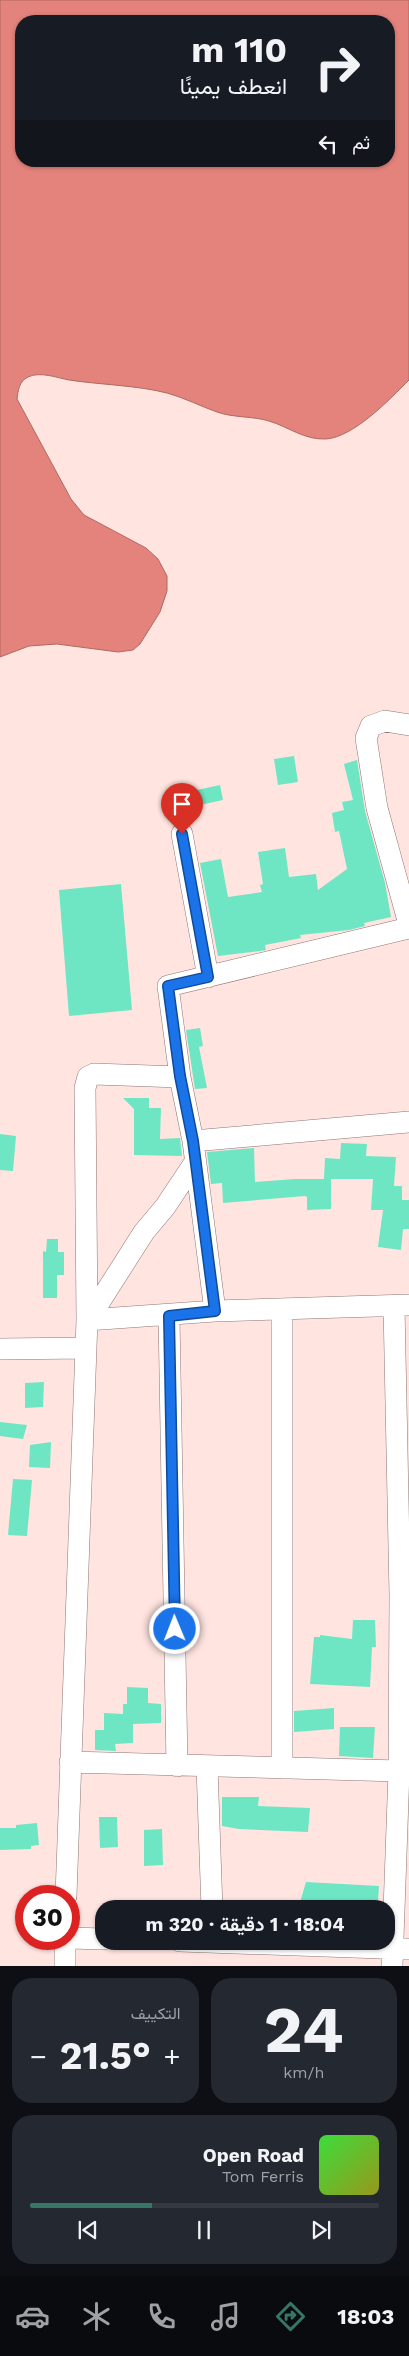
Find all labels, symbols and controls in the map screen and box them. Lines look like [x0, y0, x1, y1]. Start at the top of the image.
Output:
text: 110 m [191, 29, 287, 71]
icon: right [305, 35, 370, 100]
text: انعطف يمينًا [180, 74, 287, 99]
icon: left [314, 130, 342, 158]
text: ثم [352, 131, 370, 154]
pin [161, 783, 203, 834]
icon: arrive [168, 790, 196, 818]
position arrow [148, 1602, 200, 1654]
speed limit sign: 30 [15, 1885, 80, 1950]
text: 18:04 · 1 دقيقة · 320 m [145, 1913, 345, 1936]
text: 24 [264, 1992, 344, 2068]
text: التكييف [131, 2004, 181, 2023]
text: 21.5° [60, 2034, 151, 2078]
text: − [30, 2040, 47, 2073]
text: + [164, 2040, 180, 2073]
text: km/h [283, 2063, 324, 2082]
text: Open Road [203, 2144, 304, 2167]
text: Tom Ferris [222, 2167, 304, 2186]
icon: previous [74, 2216, 102, 2244]
icon: pause [190, 2216, 218, 2244]
icon: next [307, 2216, 335, 2244]
icon: car [15, 2299, 50, 2334]
icon: climate [79, 2299, 114, 2334]
icon: phone [144, 2299, 179, 2334]
icon: music [208, 2299, 243, 2334]
icon: directions [273, 2299, 308, 2334]
text: 18:03 [337, 2304, 394, 2329]

